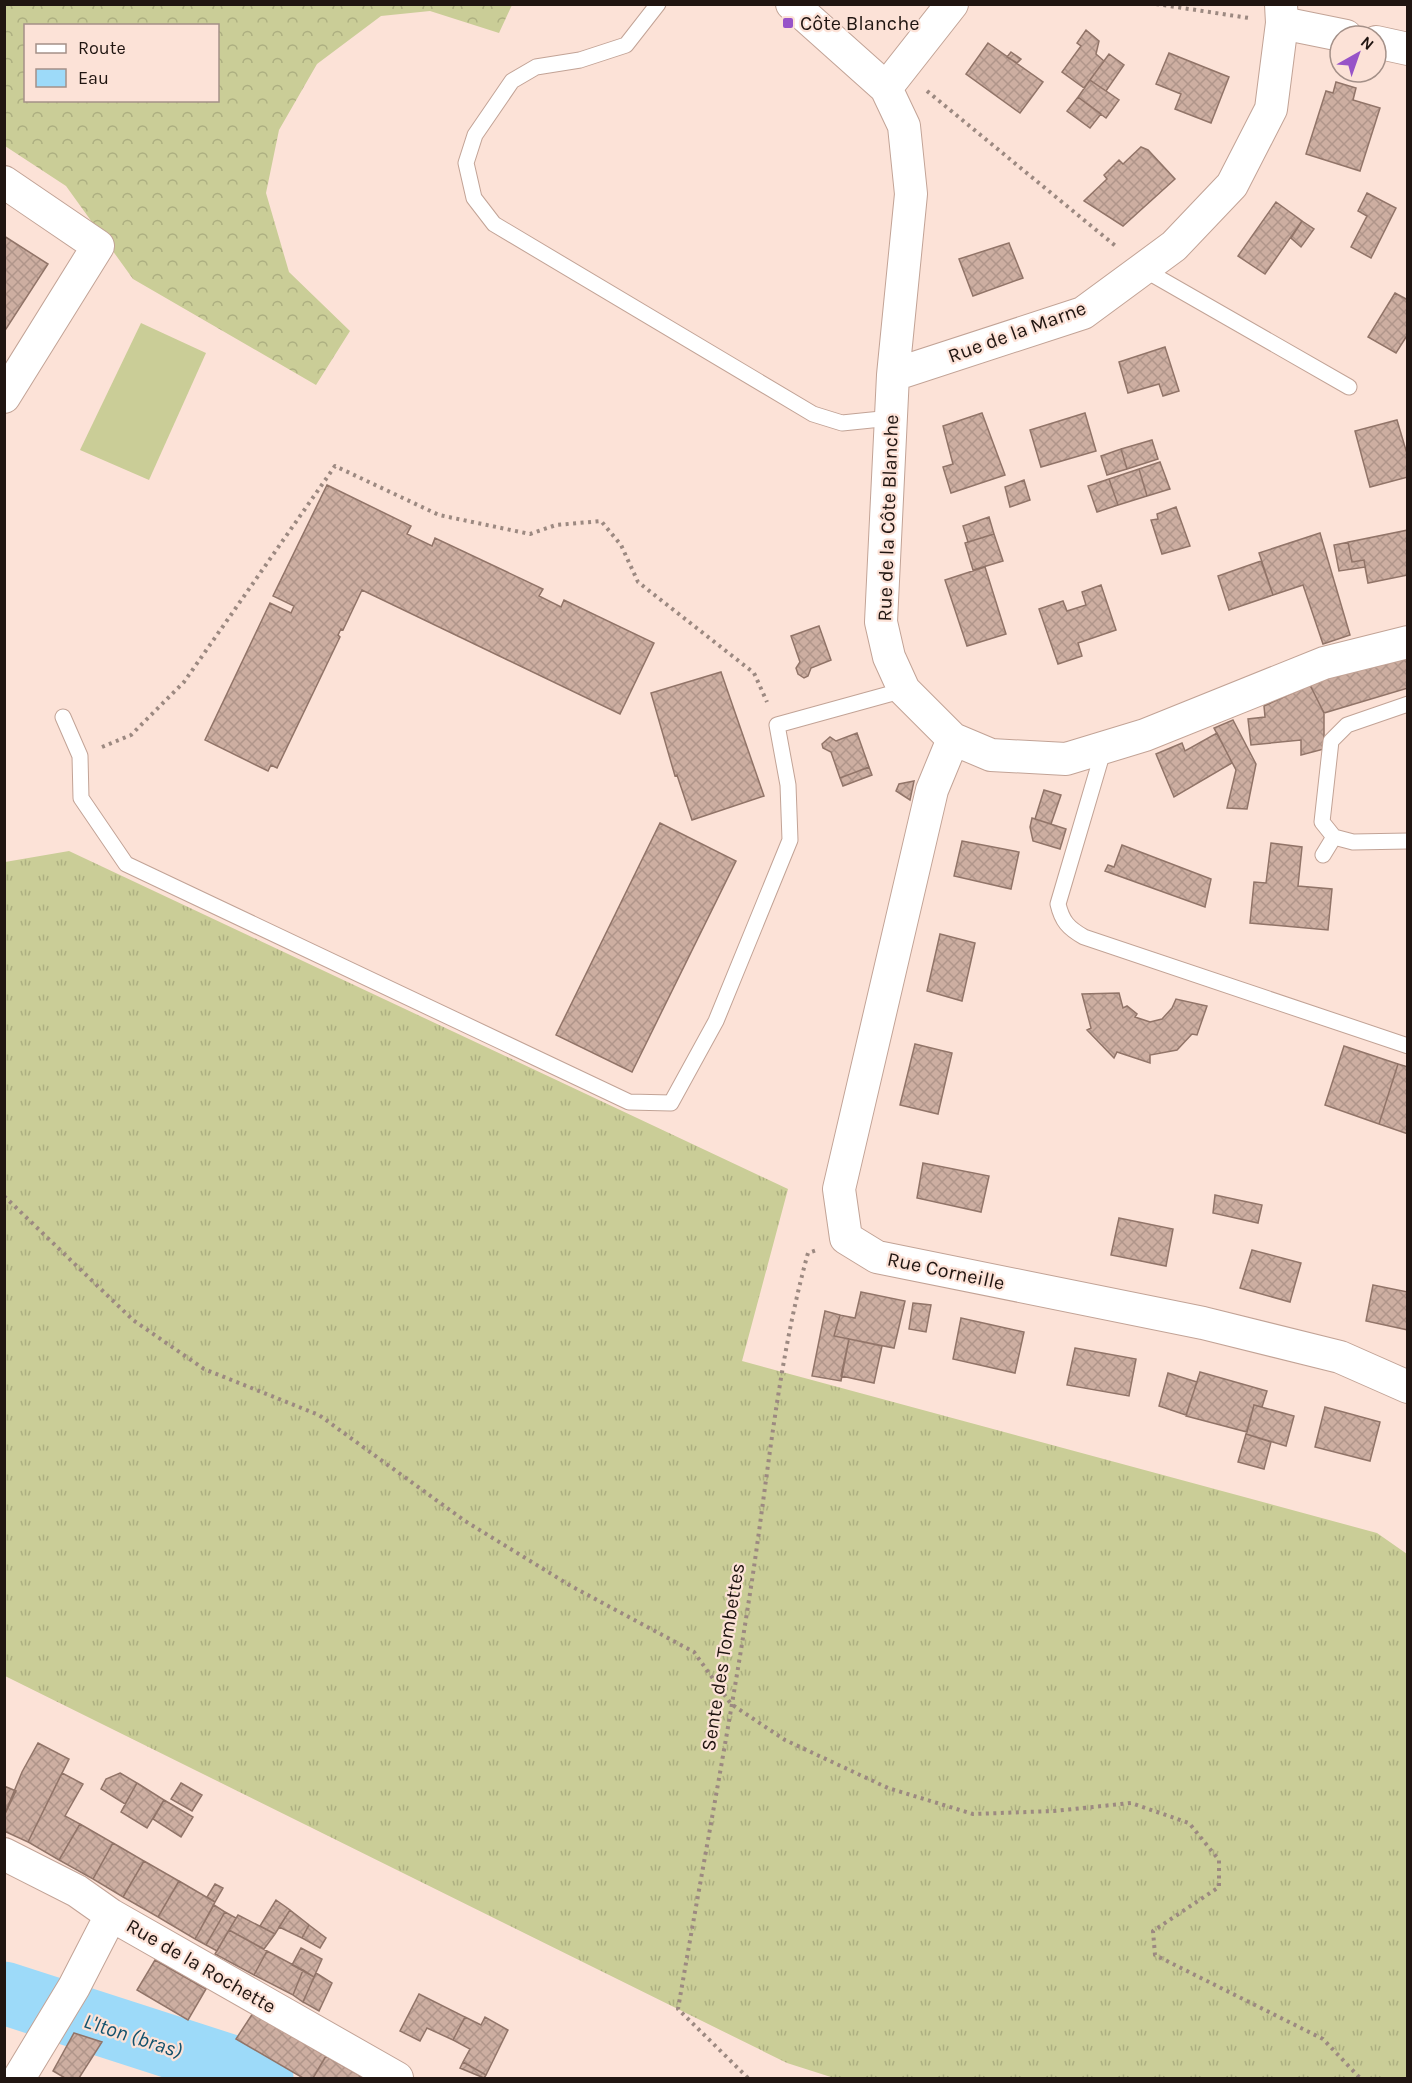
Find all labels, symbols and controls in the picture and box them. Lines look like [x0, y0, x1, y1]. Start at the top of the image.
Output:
place label: Côte Blanche [800, 12, 920, 35]
marker: Côte Blanche [781, 16, 795, 30]
legend [24, 24, 219, 102]
north arrow [1328, 24, 1388, 84]
text: N [1357, 32, 1378, 54]
text: Route [78, 37, 126, 59]
text: Eau [78, 67, 109, 89]
street label: Rue de la Marne [945, 296, 1089, 368]
street label: Rue de la Côte Blanche [873, 414, 903, 622]
street label: Rue Corneille [885, 1247, 1007, 1295]
street label: Sente des Tombettes [697, 1561, 749, 1753]
street label: Rue de la Rochette [122, 1914, 280, 2018]
water label: L'Iton (bras) [81, 2009, 186, 2063]

